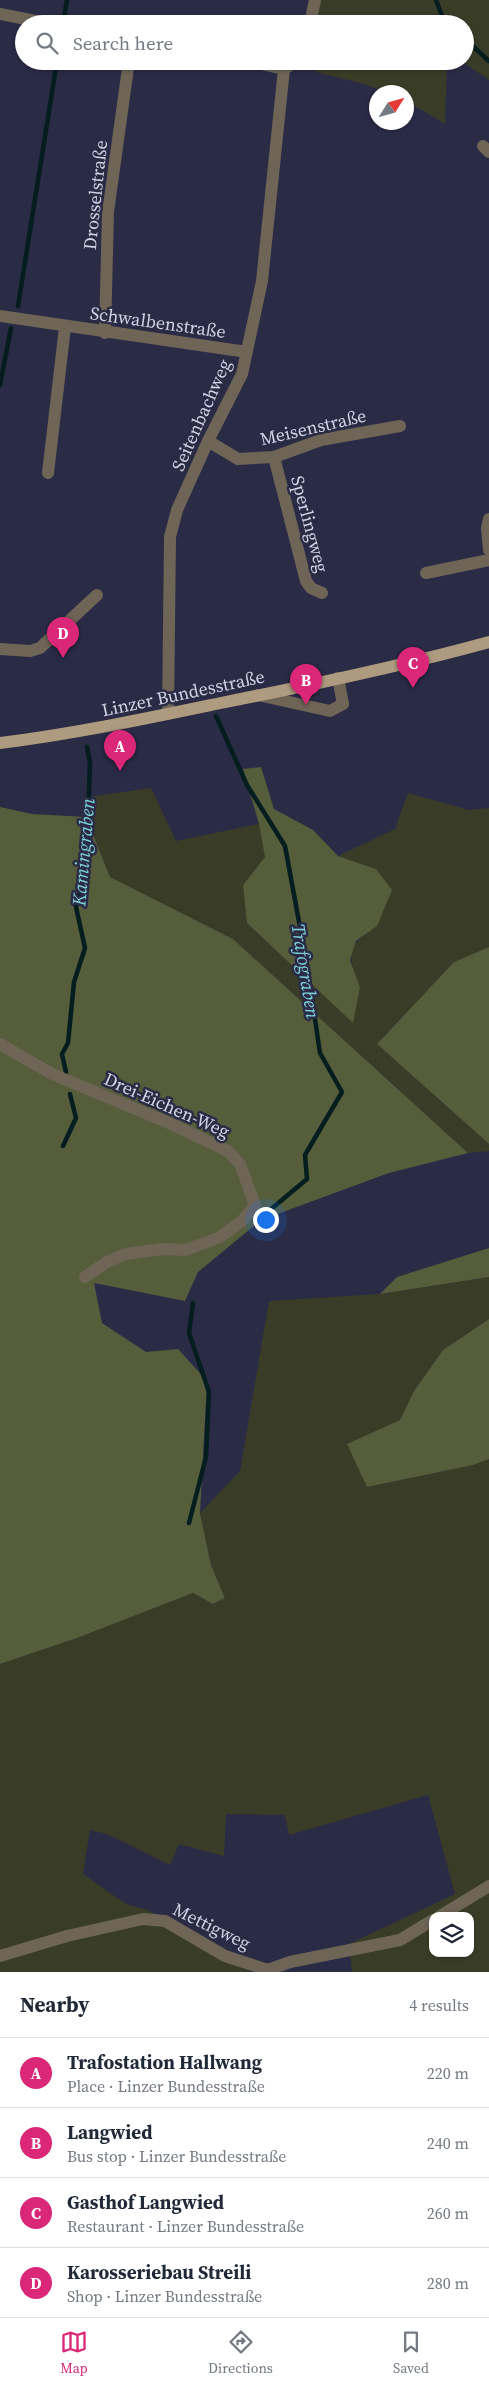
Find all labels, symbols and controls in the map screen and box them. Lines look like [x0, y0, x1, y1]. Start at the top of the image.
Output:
search box [15, 15, 474, 70]
icon: search [33, 29, 61, 57]
text: Search here [73, 30, 173, 56]
north arrow [369, 85, 414, 130]
street label: Drosselstraße [77, 139, 113, 251]
street label: Schwalbenstraße [89, 300, 227, 344]
street label: Seitenbachweg [165, 355, 237, 475]
street label: Meisenstraße [257, 403, 369, 451]
street label: Sperlingweg [285, 473, 335, 575]
pin: D [47, 617, 79, 658]
pin: C [397, 647, 429, 688]
street label: Linzer Bundesstraße [99, 664, 267, 722]
pin: B [290, 664, 322, 705]
pin: A [104, 730, 136, 771]
water label: Kamingraben [65, 797, 101, 908]
water label: Trafograben [286, 922, 326, 1020]
street label: Drei-Eichen-Weg [100, 1066, 234, 1144]
your location [253, 1207, 279, 1233]
street label: Mettigweg [169, 1896, 255, 1956]
map controls [429, 1912, 474, 1957]
button: layers [429, 1912, 474, 1957]
text: Nearby [20, 1990, 90, 2019]
text: 4 results [409, 1994, 469, 2016]
text: Trafostation Hallwang [67, 2049, 262, 2075]
text: A [31, 2062, 41, 2084]
text: 220 m [427, 2062, 469, 2084]
text: Place · Linzer Bundesstraße [67, 2075, 265, 2097]
text: Langwied [67, 2119, 153, 2145]
text: B [31, 2132, 41, 2154]
text: 240 m [427, 2132, 469, 2154]
text: Bus stop · Linzer Bundesstraße [67, 2145, 287, 2167]
text: Gasthof Langwied [67, 2189, 224, 2215]
text: C [31, 2202, 41, 2224]
text: 260 m [427, 2202, 469, 2224]
text: Restaurant · Linzer Bundesstraße [67, 2215, 304, 2237]
text: Karosseriebau Streili [67, 2259, 251, 2285]
text: D [30, 2272, 42, 2294]
text: 280 m [427, 2272, 469, 2294]
text: Shop · Linzer Bundesstraße [67, 2285, 262, 2307]
tab: Map [60, 2328, 88, 2378]
tab: Directions [208, 2328, 273, 2378]
tab: Saved [393, 2328, 429, 2378]

